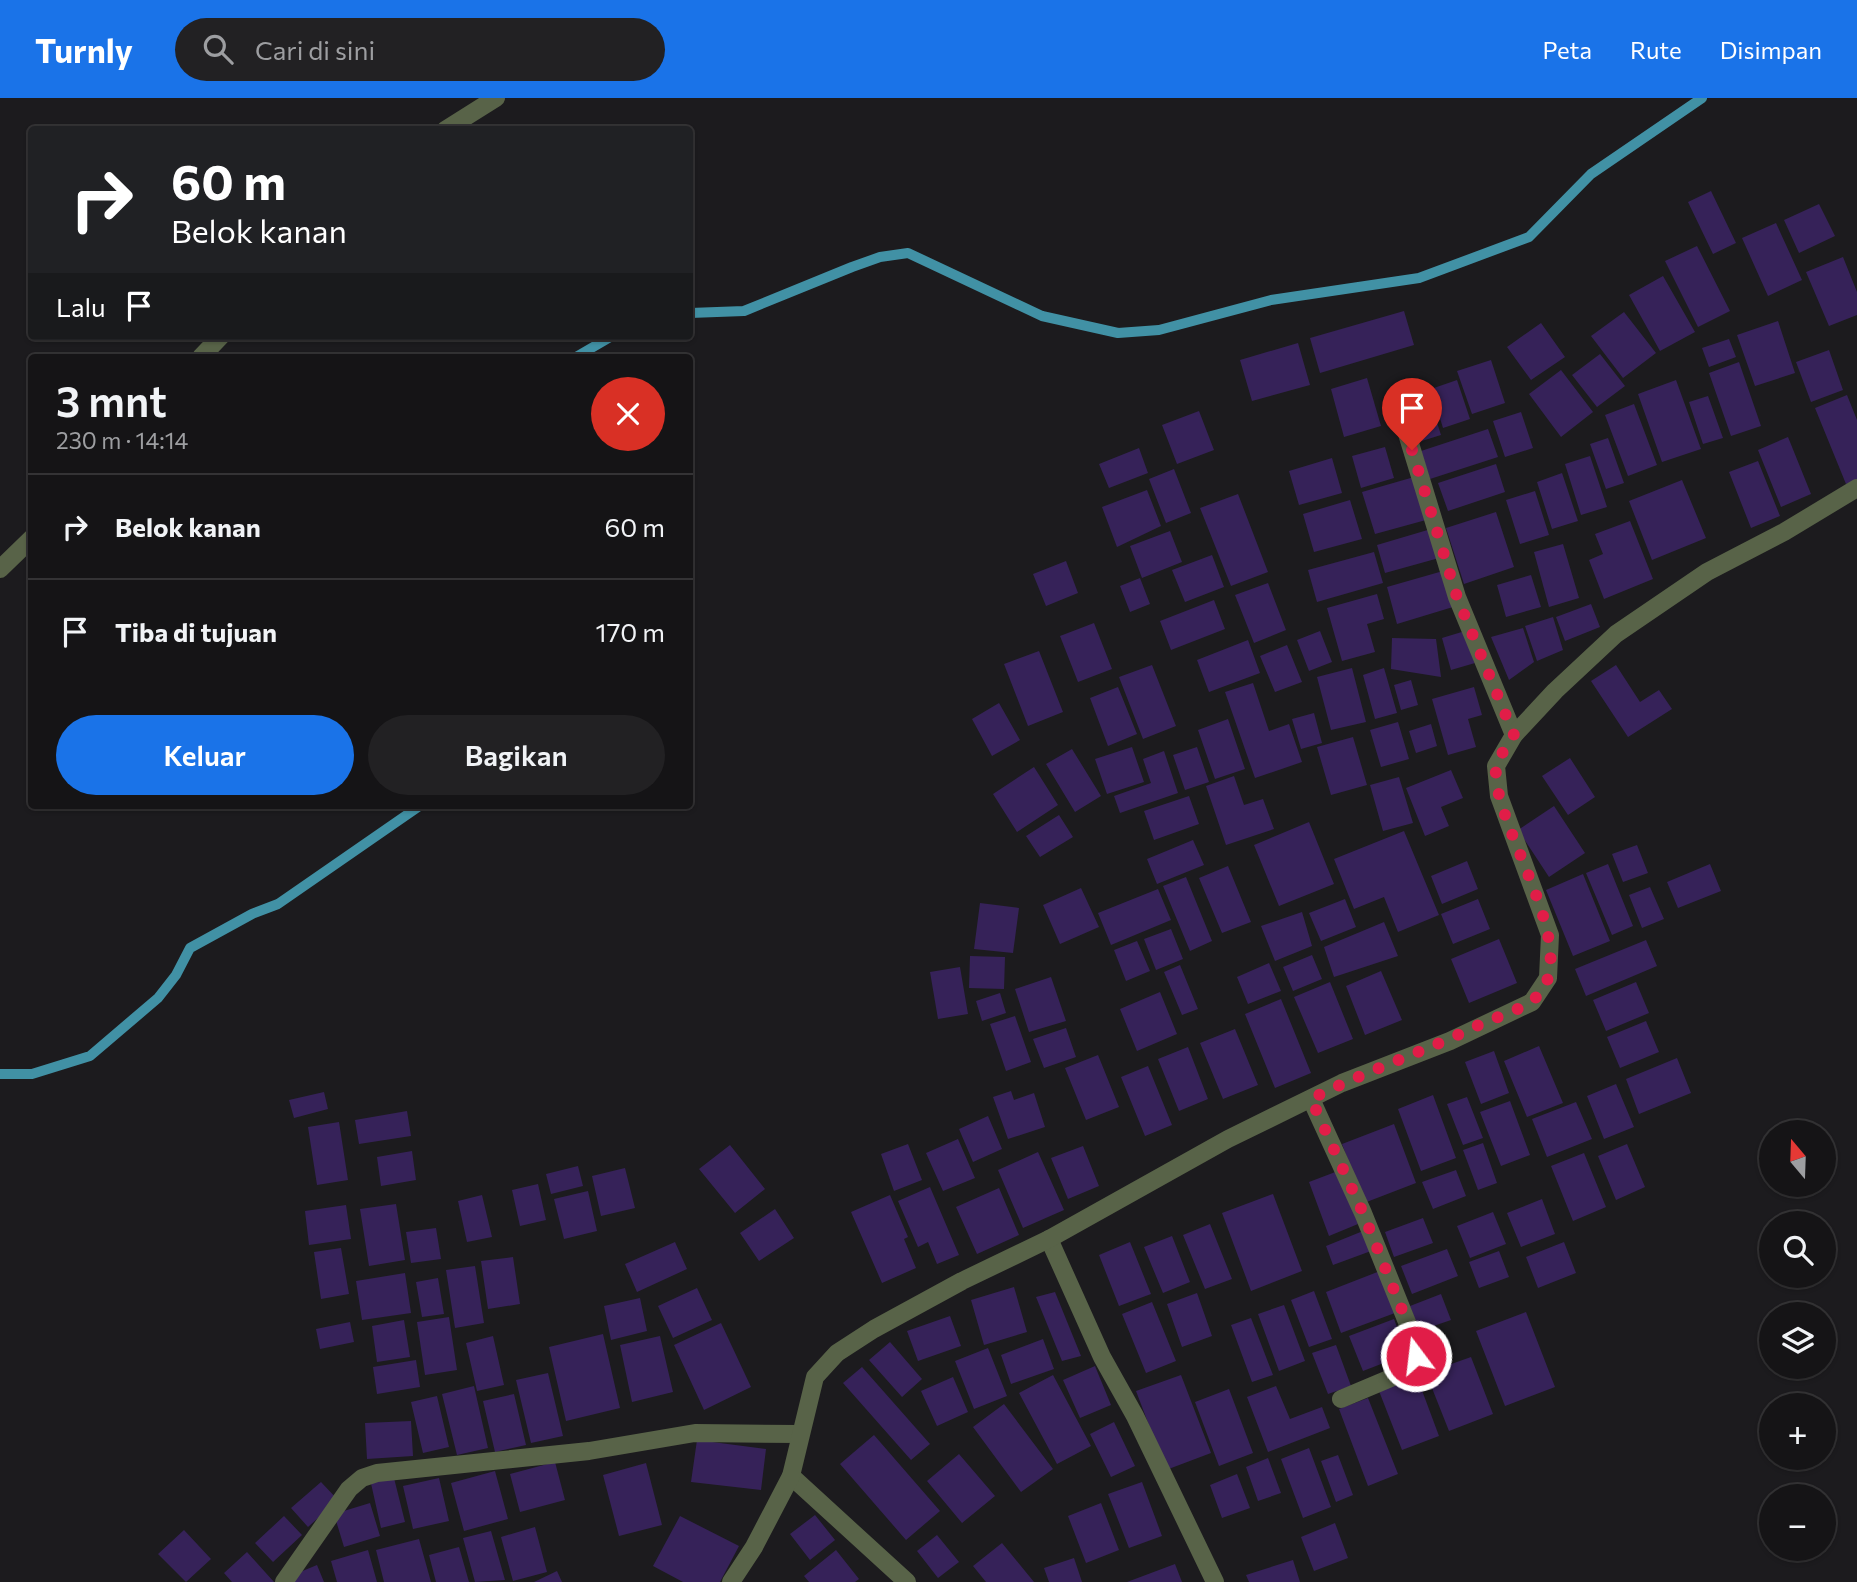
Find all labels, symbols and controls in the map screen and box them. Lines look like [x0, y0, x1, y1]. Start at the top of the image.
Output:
search box [175, 18, 665, 81]
text: Turnly [35, 29, 133, 70]
icon: search [199, 30, 237, 68]
text: Cari di sini [255, 34, 375, 65]
text: Peta [1542, 35, 1592, 64]
text: Rute [1630, 35, 1682, 64]
text: Disimpan [1720, 35, 1822, 64]
text: 60 m [171, 150, 286, 210]
icon: right [56, 154, 147, 245]
text: Belok kanan [171, 210, 347, 250]
icon: arrive [120, 287, 158, 325]
text: Lalu [56, 291, 106, 322]
text: 3 mnt [56, 374, 167, 426]
button: close [591, 377, 665, 451]
pin [1382, 378, 1442, 450]
icon: arrive [1393, 389, 1431, 427]
text: 230 m · 14:14 [56, 426, 188, 454]
icon: right [56, 508, 94, 546]
text: Belok kanan [115, 511, 261, 542]
text: 60 m [605, 511, 665, 542]
icon: arrive [56, 613, 94, 651]
text: Tiba di tujuan [115, 616, 277, 647]
text: 170 m [596, 616, 665, 647]
button: Keluar [56, 715, 354, 795]
button: Bagikan [368, 715, 665, 795]
north arrow [1759, 1120, 1836, 1197]
map controls [1759, 1120, 1836, 1561]
button: search [1759, 1211, 1836, 1288]
button: layers [1759, 1302, 1836, 1379]
position arrow [1379, 1319, 1453, 1393]
button: + [1759, 1393, 1836, 1470]
button: − [1759, 1484, 1836, 1561]

